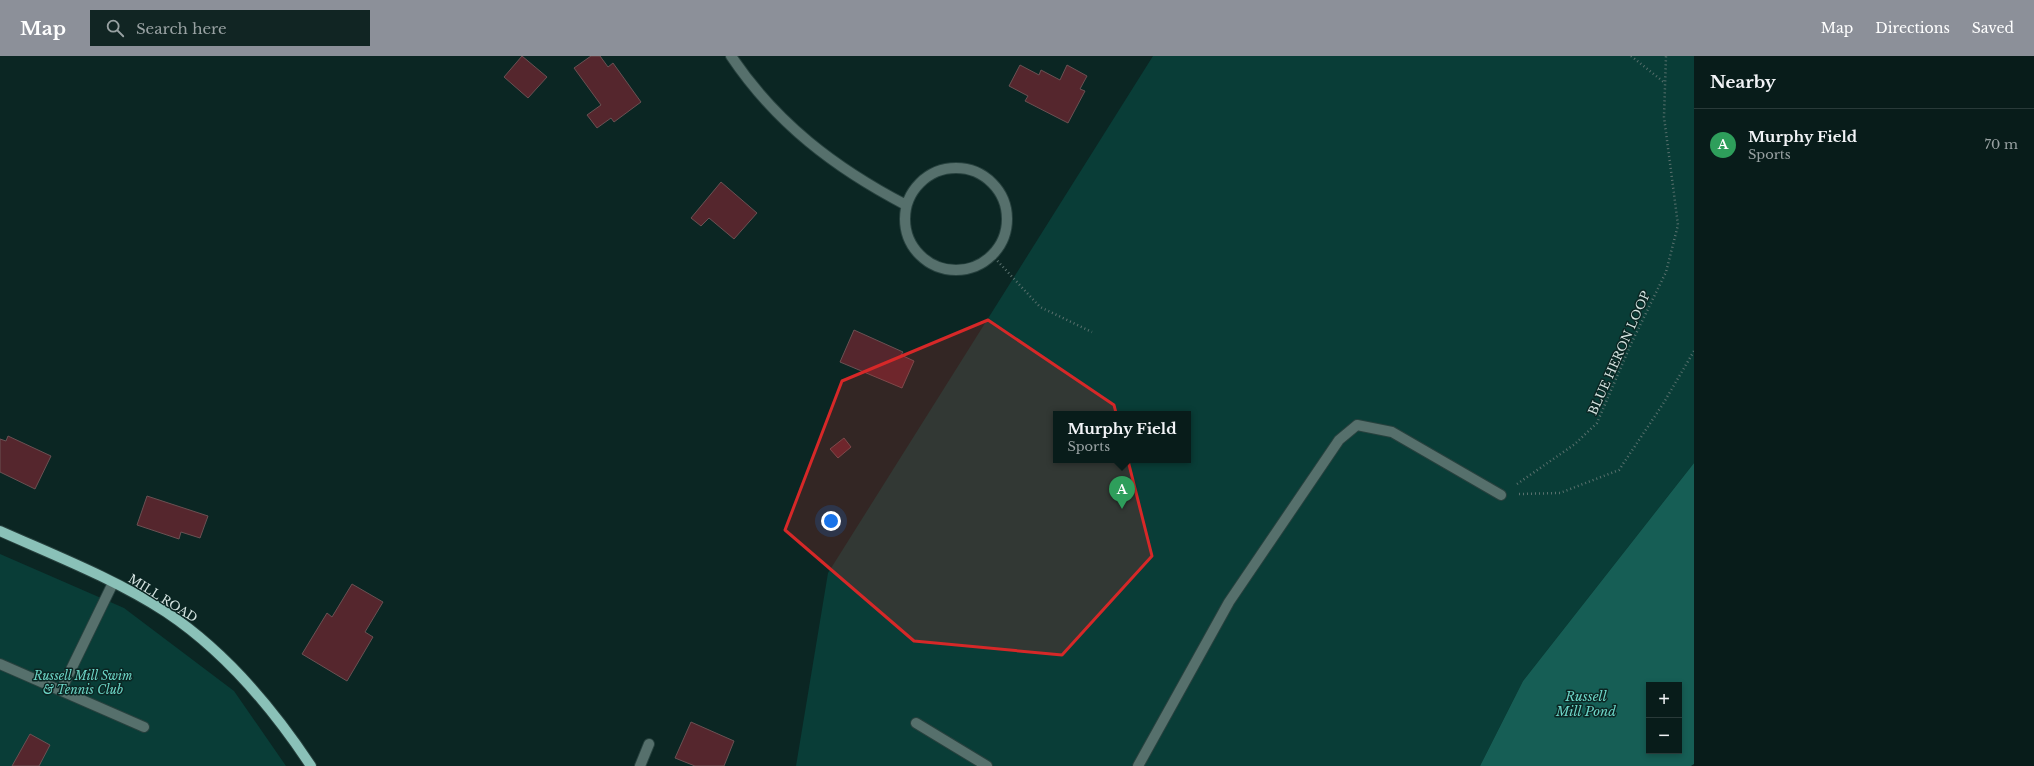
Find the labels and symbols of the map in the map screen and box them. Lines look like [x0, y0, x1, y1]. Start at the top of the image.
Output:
street label: BLUE HERON LOOP [1585, 289, 1653, 417]
pin: A [1109, 476, 1135, 509]
your location [821, 511, 841, 531]
street label: MILL ROAD [126, 571, 200, 625]
park label: Russell Mill Swim & Tennis Club [32, 668, 133, 697]
water label: Russell Mill Pond [1555, 688, 1616, 720]

